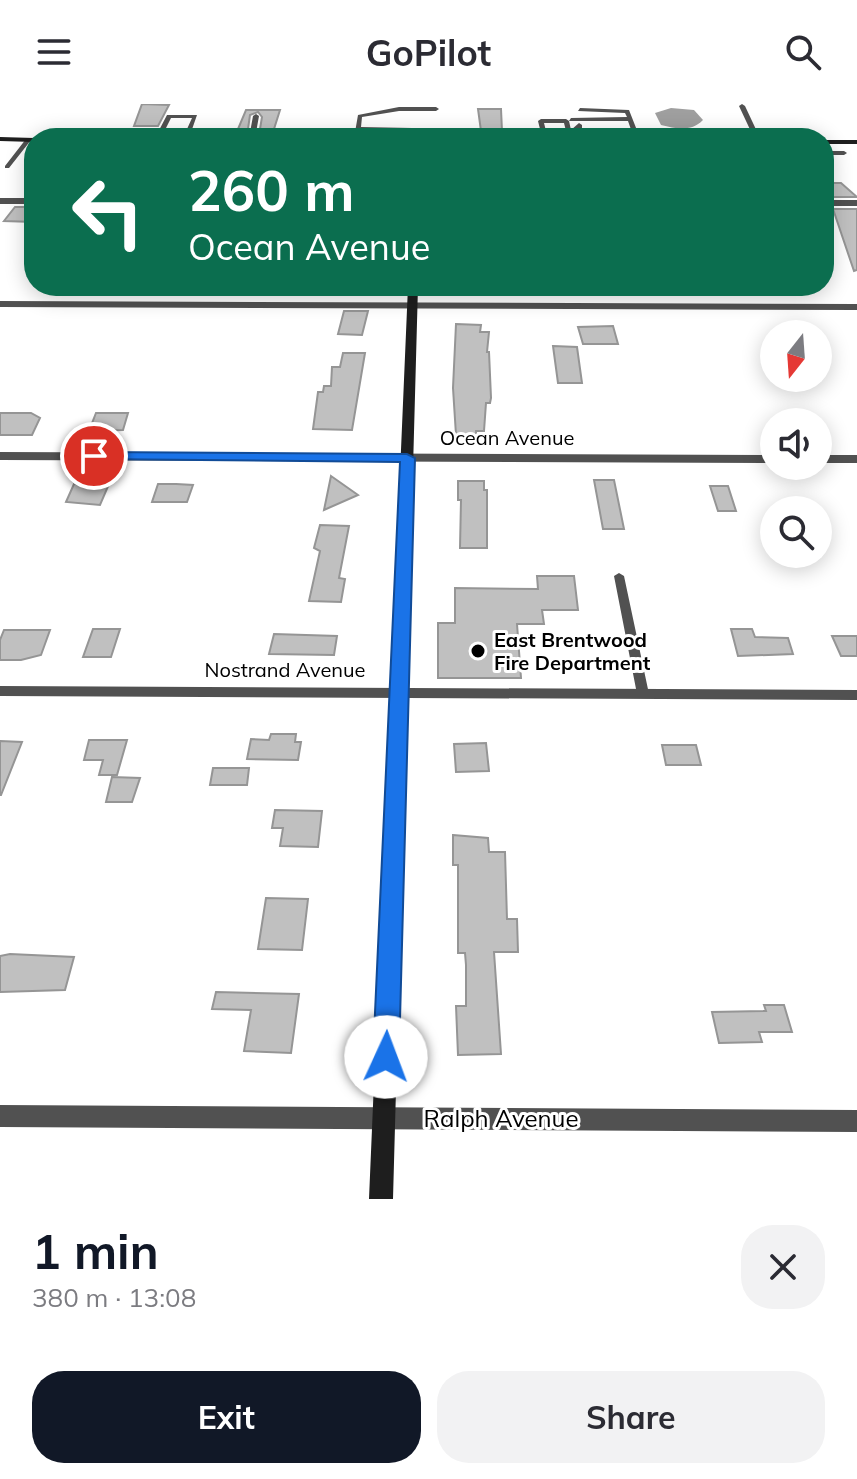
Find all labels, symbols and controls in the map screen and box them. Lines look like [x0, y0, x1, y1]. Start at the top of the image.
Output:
icon: menu [32, 30, 76, 74]
text: GoPilot [366, 30, 491, 75]
icon: search [781, 30, 825, 74]
text: 260 m [188, 155, 355, 225]
icon: left [56, 160, 160, 264]
text: Ocean Avenue [188, 224, 430, 269]
north arrow [760, 320, 832, 392]
map controls [760, 320, 832, 568]
button: sound [760, 408, 832, 480]
pin [60, 422, 128, 490]
street label: Ocean Avenue [440, 425, 574, 450]
icon: arrive [72, 434, 116, 478]
button: search [760, 496, 832, 568]
place label: East Brentwood Fire Department [494, 627, 651, 675]
marker: East Brentwood Fire Department [469, 642, 487, 660]
street label: Nostrand Avenue [205, 657, 365, 682]
position arrow [344, 1015, 428, 1099]
street label: Ralph Avenue [423, 1103, 579, 1133]
text: 1 min [32, 1221, 159, 1281]
button: close [741, 1225, 825, 1309]
text: 380 m · 13:08 [32, 1281, 196, 1314]
button: Exit [32, 1371, 421, 1463]
button: Share [437, 1371, 825, 1463]

